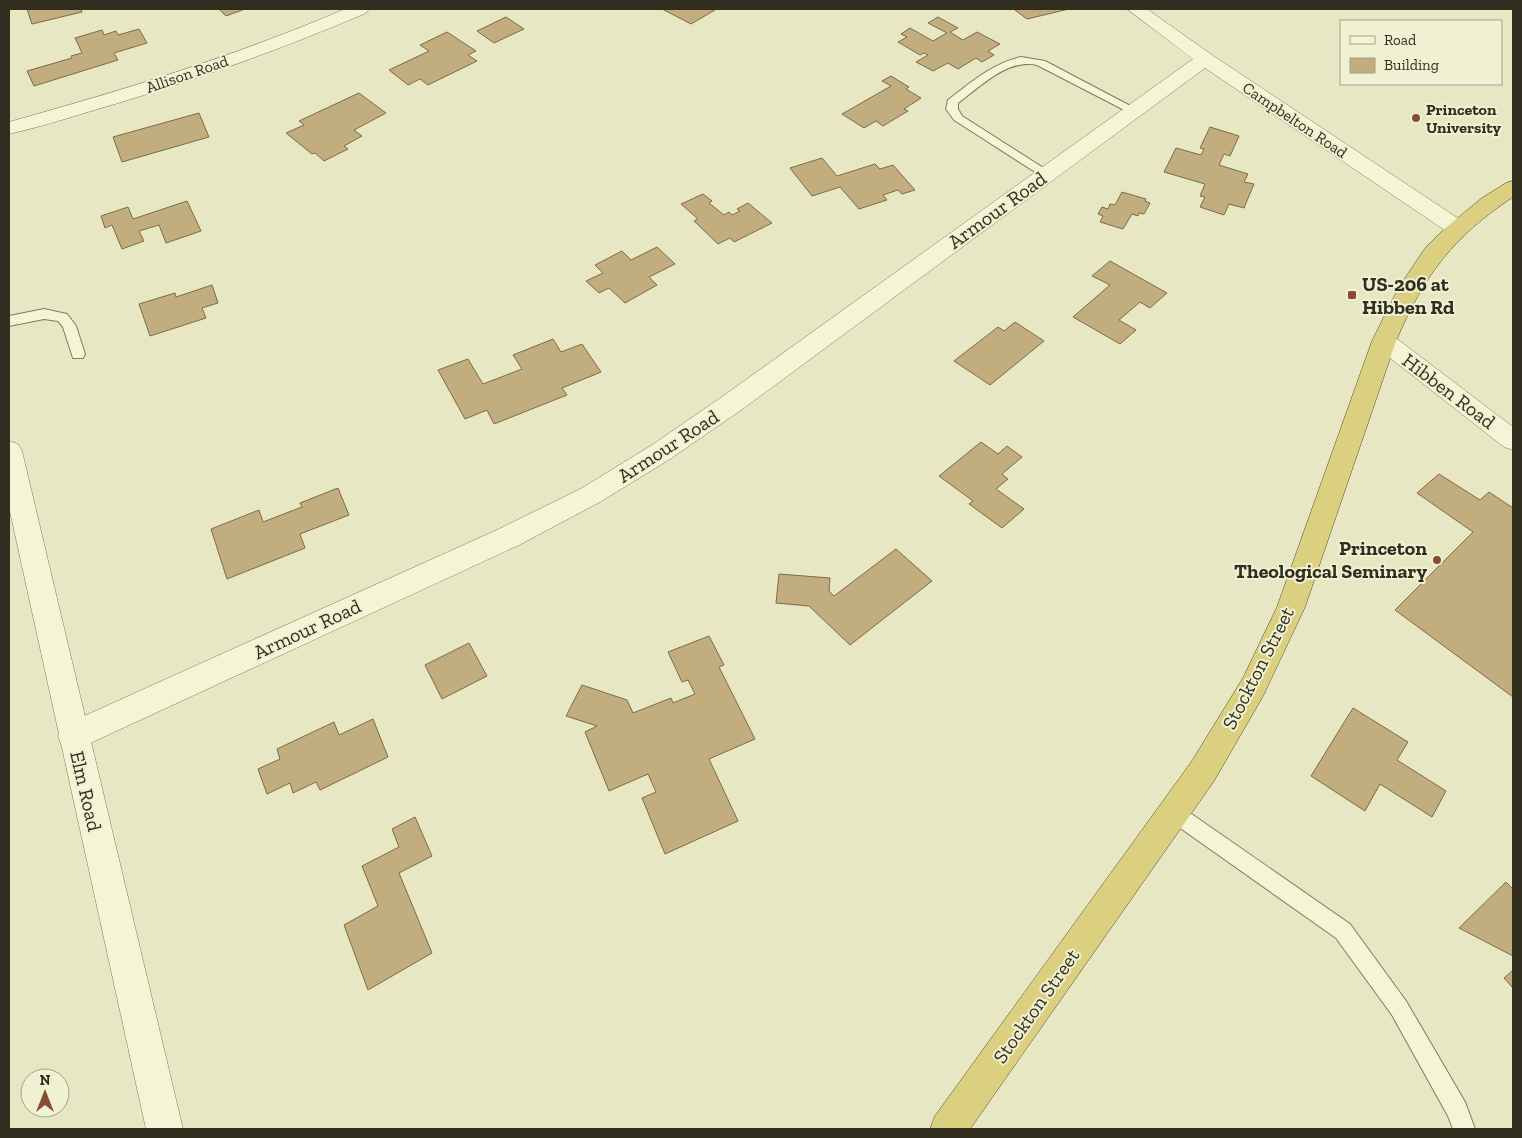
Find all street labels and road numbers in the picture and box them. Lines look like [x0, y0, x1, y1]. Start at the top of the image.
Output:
street label: Allison Road [143, 51, 231, 97]
street label: Campbelton Road [1239, 78, 1351, 162]
street label: Armour Road [943, 166, 1051, 254]
street label: Hibben Road [1398, 348, 1500, 434]
street label: Armour Road [613, 404, 723, 488]
street label: Armour Road [249, 594, 365, 664]
street label: Stockton Street [1217, 602, 1299, 733]
street label: Elm Road [65, 748, 107, 834]
street label: Stockton Street [988, 944, 1085, 1068]

